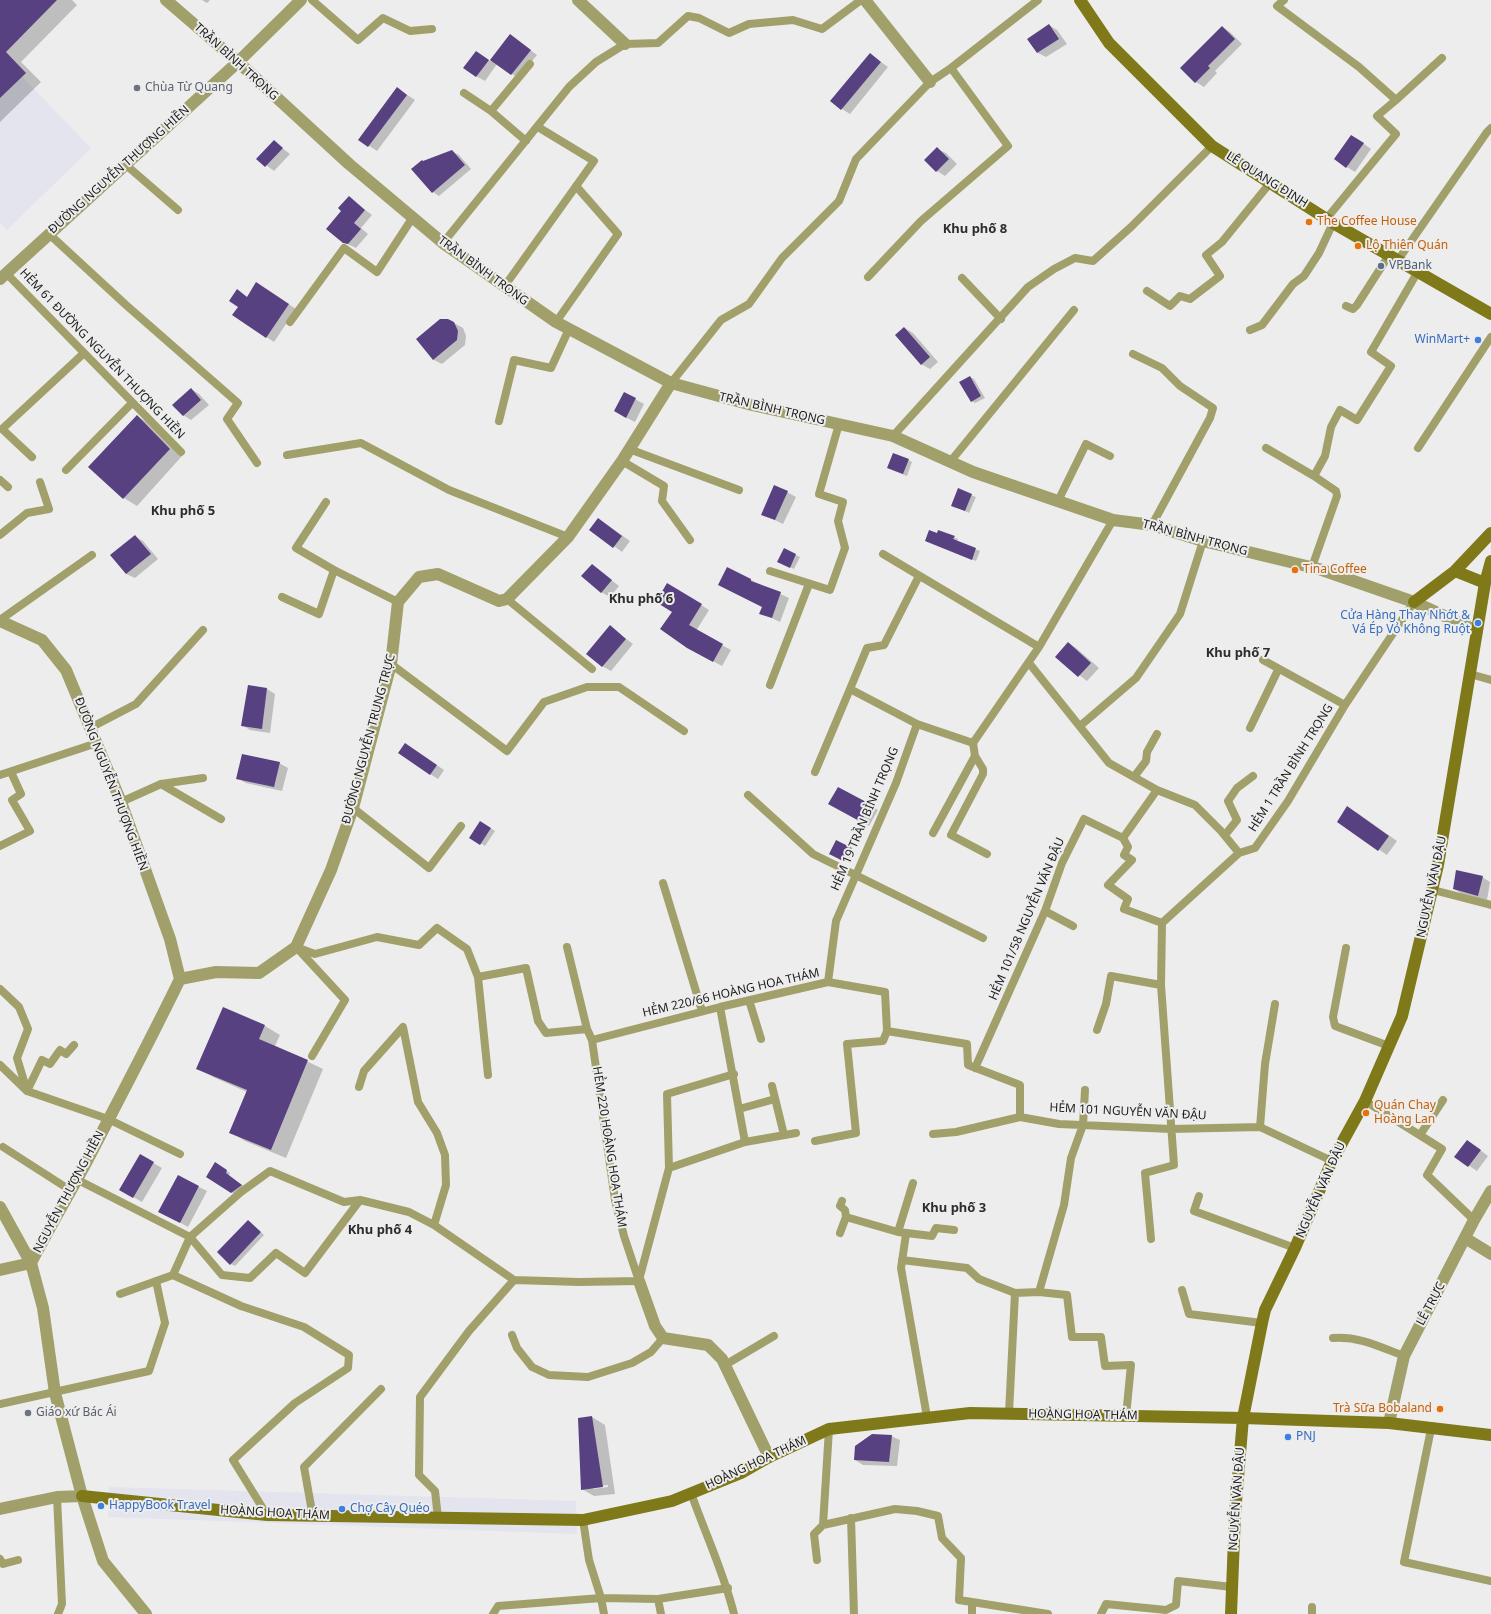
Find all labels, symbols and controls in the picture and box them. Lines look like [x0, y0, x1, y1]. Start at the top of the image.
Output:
street label: TRẦN BÌNH TRỌNG [191, 20, 281, 104]
place label: Chùa Từ Quang [145, 81, 233, 95]
marker: Chùa Từ Quang [132, 83, 142, 93]
street label: ĐƯỜNG NGUYỄN THƯỢNG HIỀN [46, 103, 192, 237]
street label: LÊ QUANG ĐỊNH [1224, 149, 1310, 211]
place label: The Coffee House [1317, 215, 1417, 229]
marker: The Coffee House [1304, 217, 1314, 227]
district label: Khu phố 8 [943, 221, 1007, 237]
street label: TRẦN BÌNH TRỌNG [435, 233, 531, 309]
place label: Lộ Thiên Quán [1366, 239, 1448, 253]
marker: Lộ Thiên Quán [1353, 241, 1363, 251]
place label: VPBank [1389, 259, 1432, 273]
marker: VPBank [1376, 261, 1386, 271]
street label: HẺM 61 ĐƯỜNG NGUYỄN THƯỢNG HIỀN [17, 266, 187, 442]
place label: WinMart+ [1415, 333, 1470, 347]
marker: WinMart+ [1473, 335, 1483, 345]
street label: TRẦN BÌNH TRỌNG [718, 390, 826, 428]
district label: Khu phố 5 [151, 503, 215, 519]
street label: TRẦN BÌNH TRỌNG [1141, 517, 1249, 559]
place label: Tina Coffee [1303, 563, 1367, 577]
marker: Tina Coffee [1290, 565, 1300, 575]
district label: Khu phố 6 [609, 591, 673, 607]
place label: Cửa Hàng Thay Nhớt & Vá Ép Vỏ Không Ruột [1340, 609, 1470, 637]
marker: Cửa Hàng Thay Nhớt & Vá Ép Vỏ Không Ruột [1473, 618, 1483, 628]
district label: Khu phố 7 [1206, 645, 1270, 661]
street label: ĐƯỜNG NGUYỄN TRUNG TRỰC [339, 652, 399, 826]
street label: ĐƯỜNG NGUYỄN THƯỢNG HIỀN [71, 695, 151, 873]
street label: HẺM 1 TRẦN BÌNH TRỌNG [1246, 701, 1336, 835]
street label: HẺM 19 TRẦN BÌNH TRỌNG [828, 745, 902, 893]
street label: HẺM 101/58 NGUYỄN VĂN ĐẬU [986, 835, 1068, 1003]
street label: NGUYỄN VĂN ĐẬU [1414, 835, 1450, 939]
street label: HẺM 220/66 HOÀNG HOA THÁM [641, 966, 821, 1020]
street label: HẺM 220 HOÀNG HOA THÁM [589, 1065, 629, 1229]
place label: Quán Chay Hoàng Lan [1374, 1099, 1436, 1127]
street label: HẺM 101 NGUYỄN VĂN ĐẬU [1049, 1101, 1207, 1123]
marker: Quán Chay Hoàng Lan [1361, 1108, 1371, 1118]
street label: NGUYỄN THƯỢNG HIỀN [31, 1128, 107, 1256]
street label: NGUYỄN VĂN ĐẬU [1293, 1140, 1349, 1240]
district label: Khu phố 3 [922, 1200, 986, 1216]
district label: Khu phố 4 [348, 1222, 412, 1238]
street label: LÊ TRỰC [1414, 1280, 1448, 1328]
place label: Trà Sữa Bobaland [1333, 1402, 1432, 1416]
marker: Trà Sữa Bobaland [1435, 1404, 1445, 1414]
place label: Giáo xứ Bác Ái [36, 1406, 117, 1420]
street label: HOÀNG HOA THÁM [1028, 1407, 1138, 1423]
marker: Giáo xứ Bác Ái [23, 1408, 33, 1418]
place label: PNJ [1296, 1430, 1316, 1444]
marker: PNJ [1283, 1432, 1293, 1442]
street label: HOÀNG HOA THÁM [703, 1433, 809, 1493]
street label: NGUYỄN VĂN ĐẬU [1226, 1447, 1248, 1551]
place label: HappyBook Travel [109, 1499, 211, 1513]
marker: HappyBook Travel [96, 1501, 106, 1511]
place label: Chợ Cây Quéo [350, 1502, 430, 1516]
street label: HOÀNG HOA THÁM [220, 1503, 330, 1523]
marker: Chợ Cây Quéo [337, 1504, 347, 1514]

